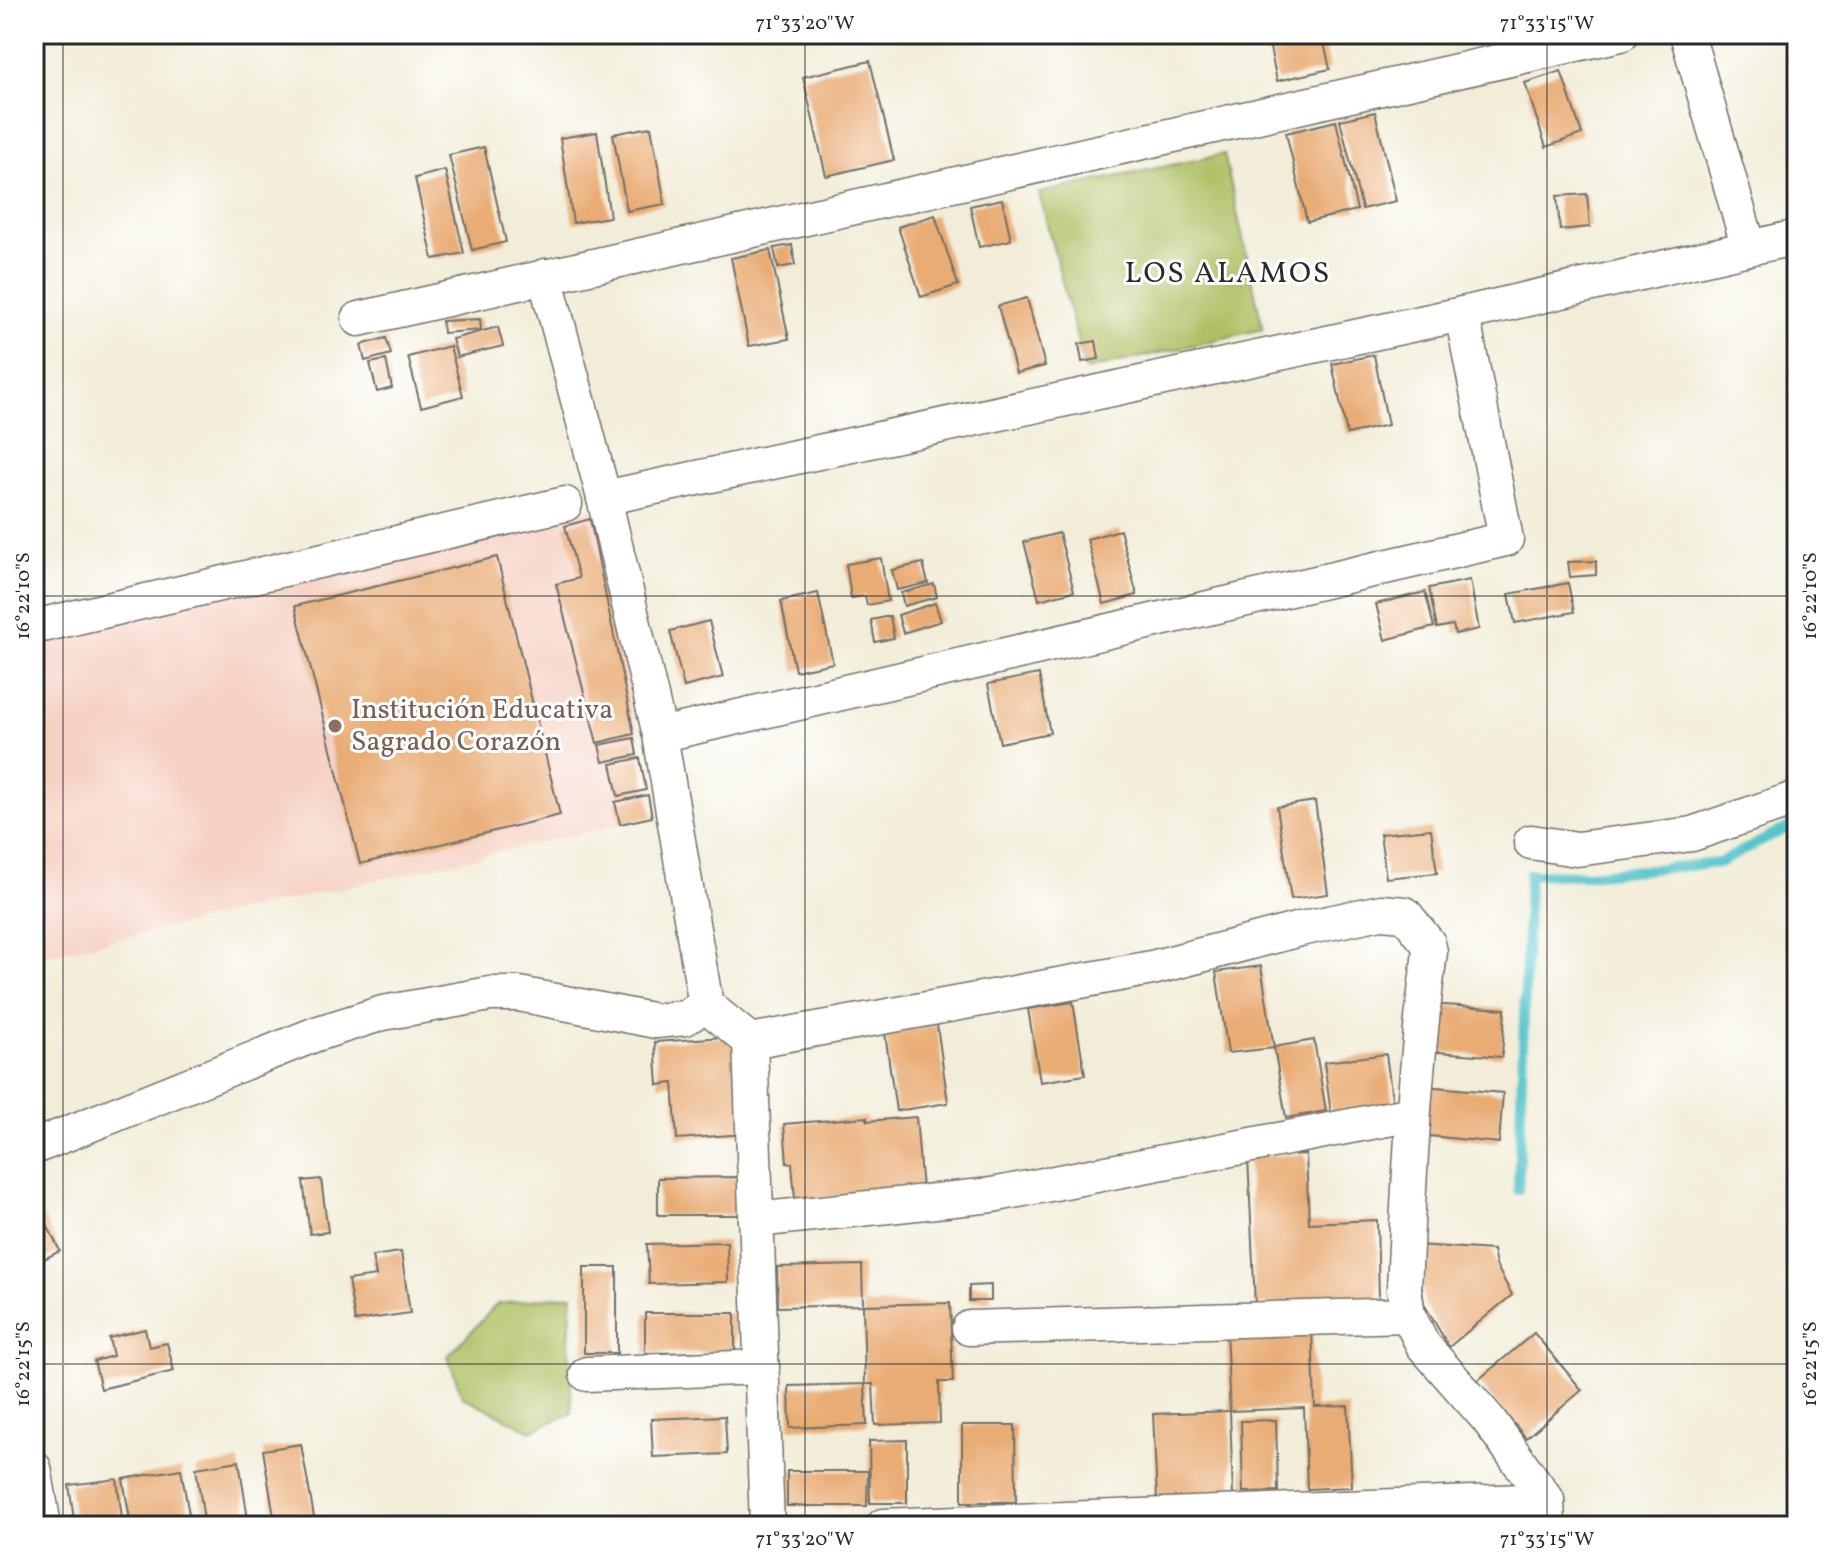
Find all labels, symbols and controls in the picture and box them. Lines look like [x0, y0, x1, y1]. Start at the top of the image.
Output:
text: 71°33'20"W [755, 10, 855, 38]
text: 71°33'15"W [1500, 10, 1594, 38]
district label: LOS ALAMOS [1125, 253, 1331, 295]
text: 16°22'10"S [10, 552, 38, 640]
text: 16°22'10"S [1797, 552, 1825, 640]
place label: Institución Educativa Sagrado Corazón [351, 691, 613, 762]
marker: Institución Educativa Sagrado Corazón [326, 717, 344, 735]
text: 16°22'15"S [10, 1321, 38, 1407]
text: 16°22'15"S [1797, 1321, 1825, 1407]
text: 71°33'20"W [755, 1526, 855, 1554]
text: 71°33'15"W [1500, 1526, 1594, 1554]

